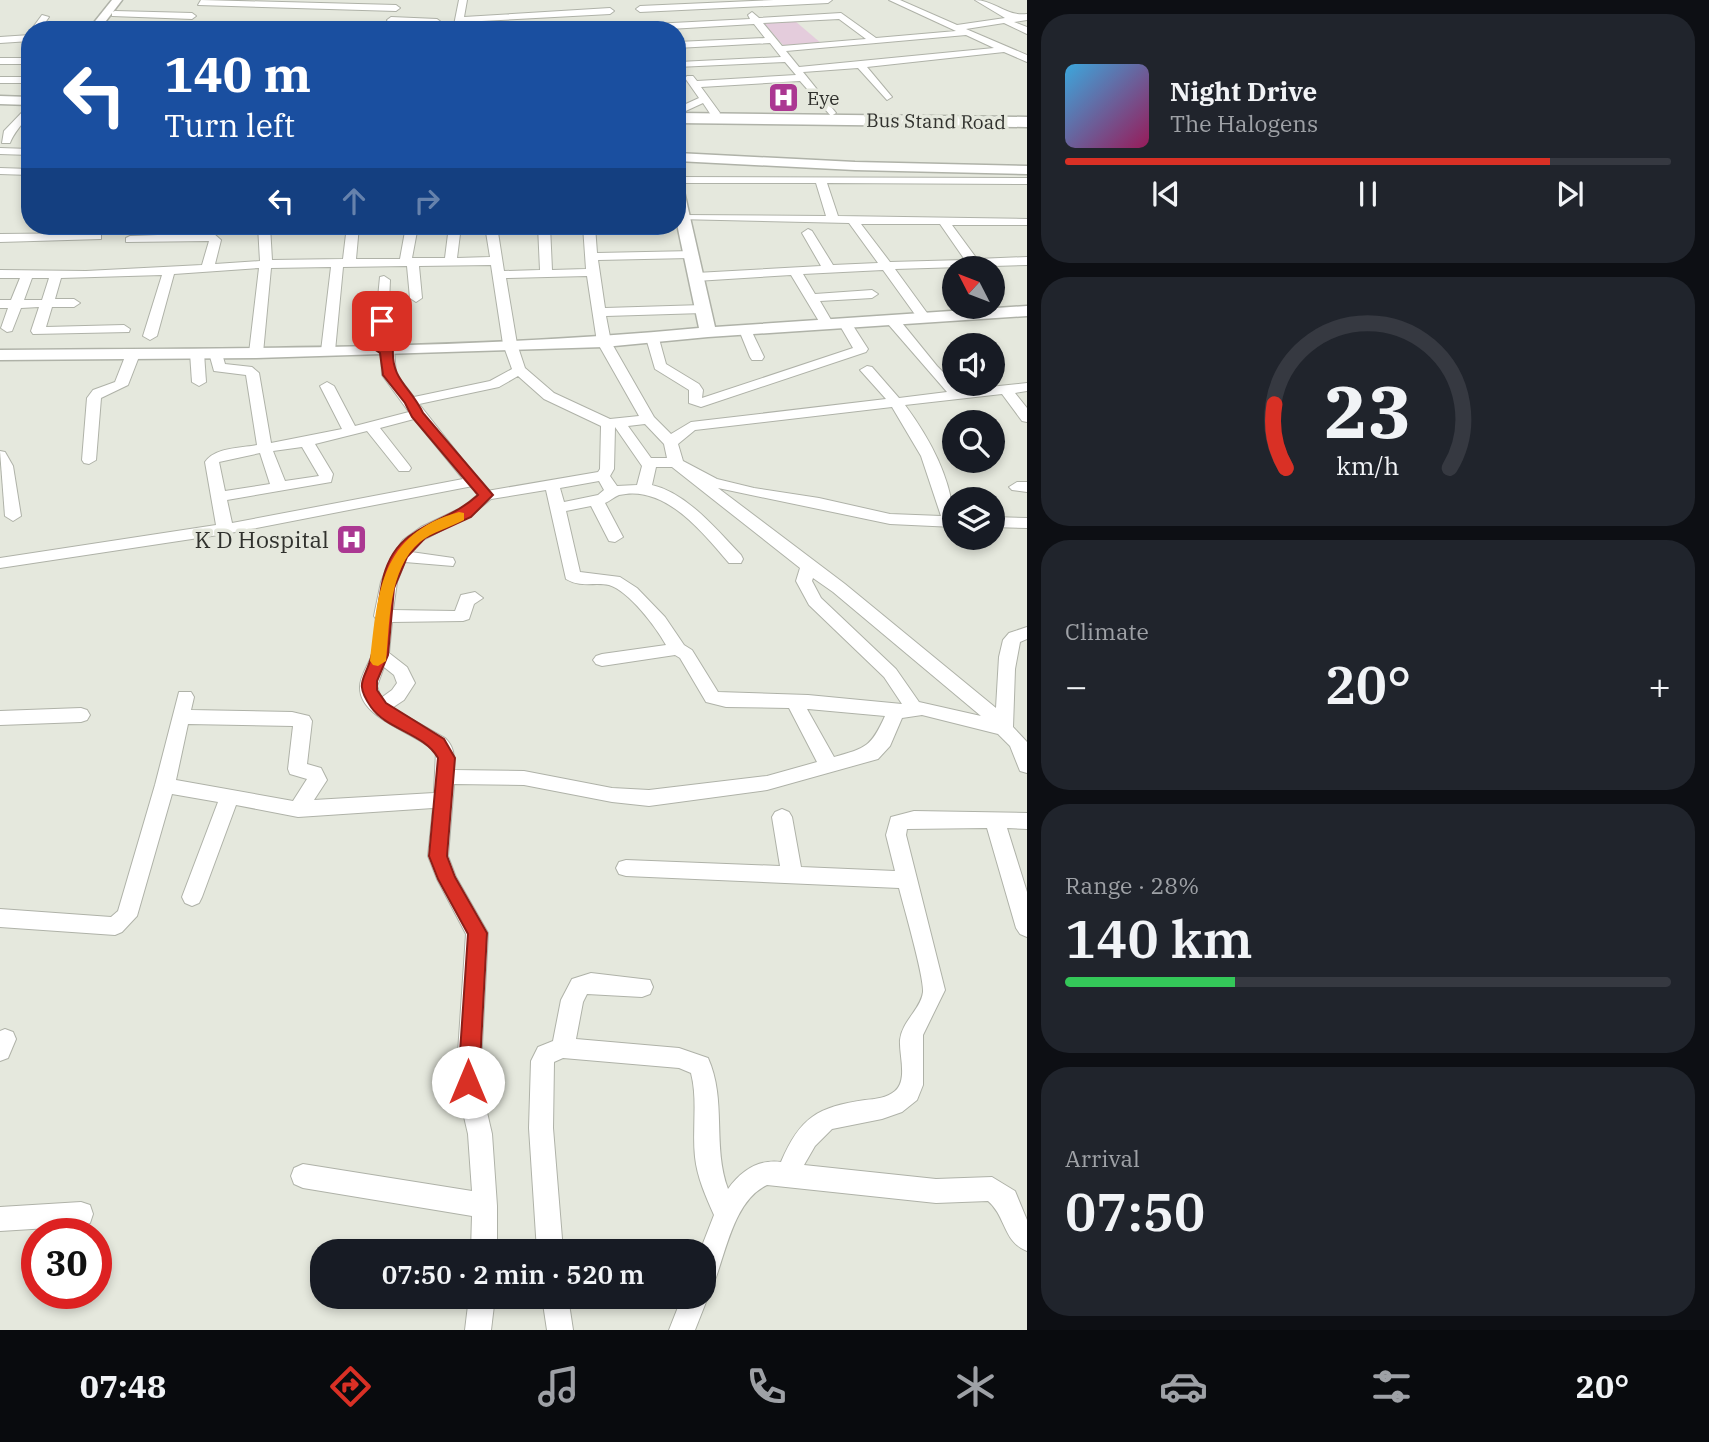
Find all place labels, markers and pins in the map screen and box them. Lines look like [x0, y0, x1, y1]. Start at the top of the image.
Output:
hospital icon: Eye [767, 81, 801, 115]
place label: Eye [807, 86, 839, 110]
pin [352, 291, 412, 351]
hospital icon: K D Hospital [335, 523, 369, 557]
place label: K D Hospital [195, 524, 329, 554]

